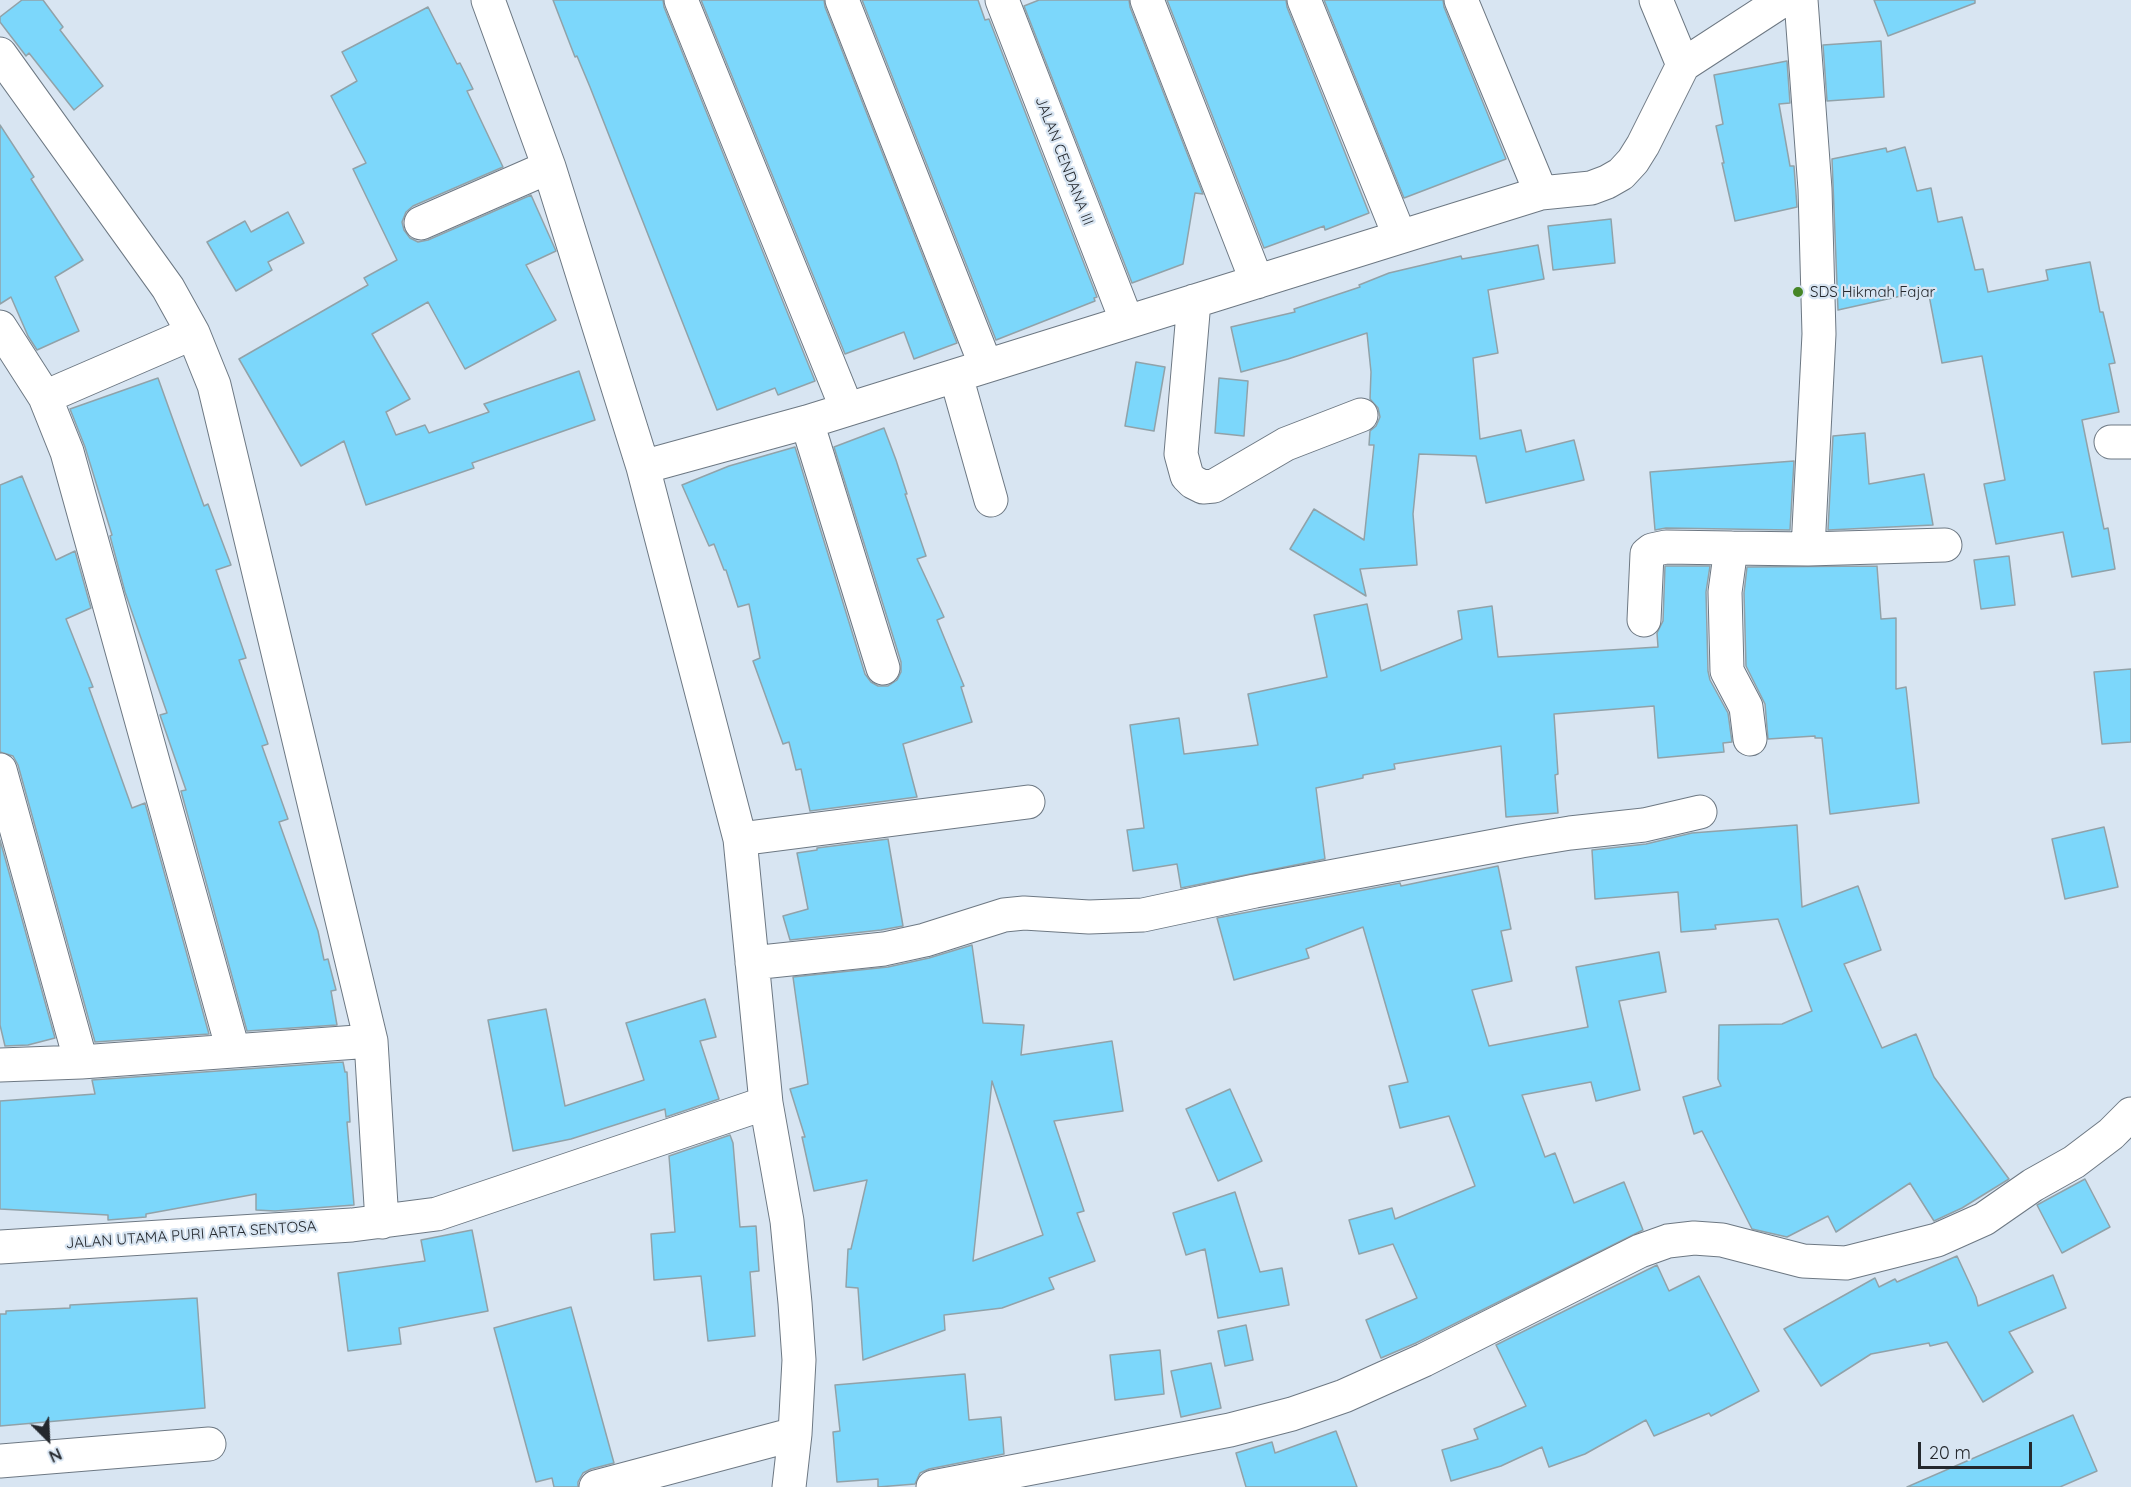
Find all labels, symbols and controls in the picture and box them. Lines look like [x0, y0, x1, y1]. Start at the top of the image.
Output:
street label: JALAN CENDANA III [1031, 94, 1097, 228]
place label: SDS Hikmah Fajar [1810, 283, 1935, 301]
marker: SDS Hikmah Fajar [1791, 285, 1805, 299]
street label: JALAN UTAMA PURI ARTA SENTOSA [65, 1217, 317, 1253]
north arrow [18, 1409, 78, 1469]
scale bar [1921, 1430, 2035, 1468]
text: 20 m [1929, 1441, 1971, 1464]
text: N [46, 1444, 65, 1467]

